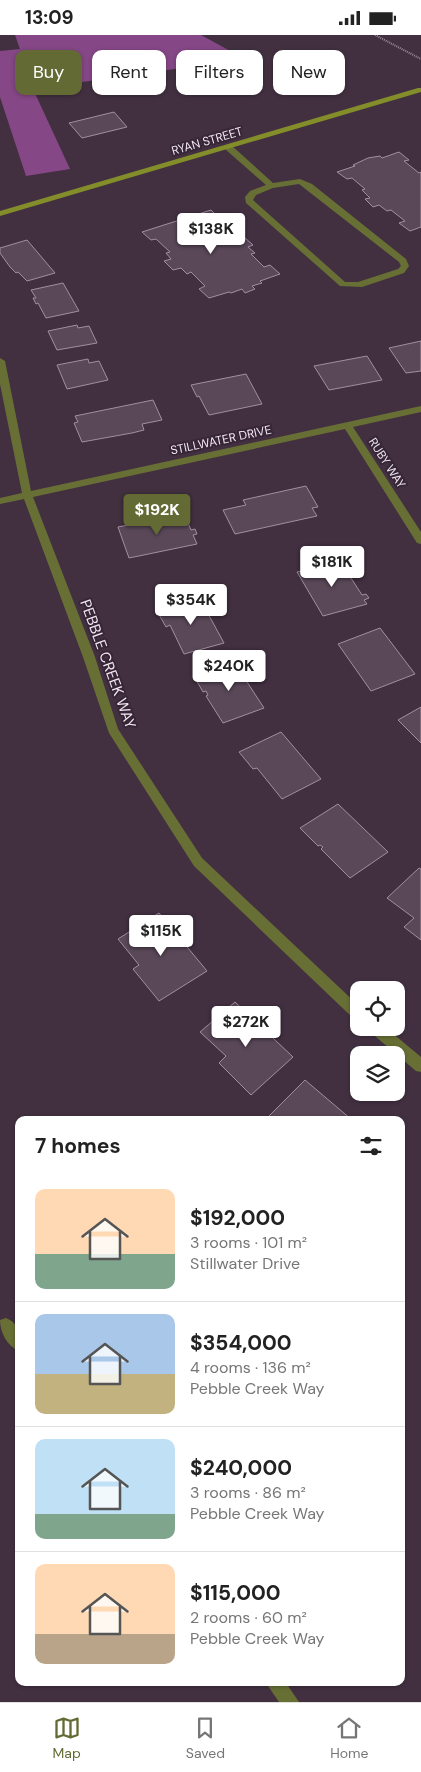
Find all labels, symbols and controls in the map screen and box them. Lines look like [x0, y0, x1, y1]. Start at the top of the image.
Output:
text: 13:09 [25, 5, 74, 30]
chip: Buy [15, 50, 82, 95]
chip: Rent [92, 50, 166, 95]
chip: Filters [176, 50, 263, 95]
chip: New [273, 50, 345, 95]
street label: RYAN STREET [170, 123, 245, 159]
pin: $138K [176, 213, 246, 255]
text: $138K [188, 218, 234, 239]
street label: STILLWATER DRIVE [169, 421, 273, 459]
street label: RUBY WAY [365, 435, 409, 491]
pin: $192K [122, 493, 192, 536]
text: $192K [134, 499, 180, 520]
pin: $181K [297, 545, 367, 588]
text: $181K [311, 551, 353, 572]
pin: $354K [156, 583, 226, 626]
text: $354K [166, 589, 216, 610]
street label: PEBBLE CREEK WAY [75, 597, 141, 732]
pin: $240K [194, 649, 264, 692]
text: $240K [204, 655, 254, 676]
pin: $115K [126, 915, 196, 957]
text: $115K [140, 920, 182, 941]
map controls [350, 981, 405, 1101]
button: locate [350, 981, 405, 1036]
pin: $272K [211, 1005, 281, 1048]
text: $272K [223, 1011, 269, 1032]
button: layers [350, 1046, 405, 1101]
text: 7 homes [35, 1132, 121, 1160]
icon: filters [357, 1132, 385, 1160]
text: $192,000 [190, 1204, 285, 1232]
icon: home [75, 1209, 135, 1269]
text: 3 rooms · 101 m² [190, 1232, 307, 1253]
text: Stillwater Drive [190, 1253, 300, 1274]
text: $354,000 [190, 1329, 292, 1357]
icon: home [75, 1334, 135, 1394]
text: 4 rooms · 136 m² [190, 1357, 311, 1378]
text: Pebble Creek Way [190, 1378, 325, 1399]
text: $240,000 [190, 1454, 292, 1482]
icon: home [75, 1459, 135, 1519]
text: 3 rooms · 86 m² [190, 1482, 306, 1503]
text: Pebble Creek Way [190, 1503, 325, 1524]
text: $115,000 [190, 1579, 281, 1607]
icon: home [75, 1584, 135, 1644]
text: 2 rooms · 60 m² [190, 1607, 307, 1628]
text: Pebble Creek Way [190, 1628, 325, 1649]
tab: Map [53, 1714, 81, 1762]
tab: Saved [186, 1714, 225, 1762]
tab: Home [330, 1714, 368, 1762]

